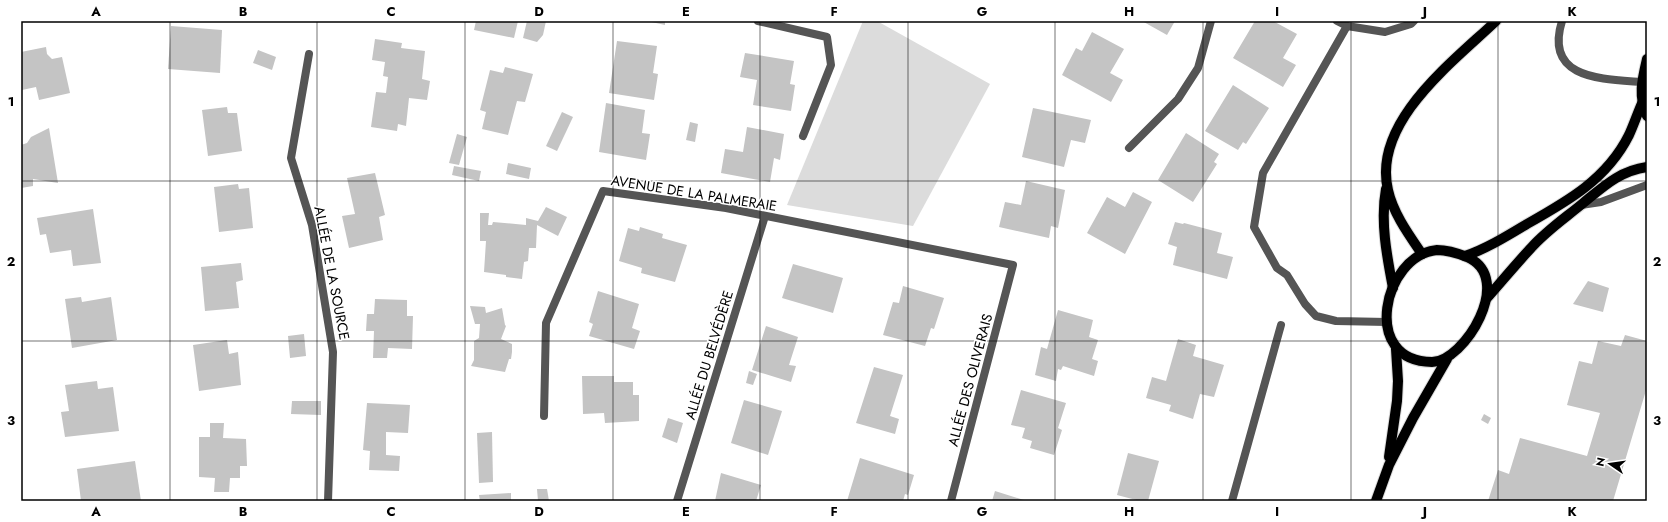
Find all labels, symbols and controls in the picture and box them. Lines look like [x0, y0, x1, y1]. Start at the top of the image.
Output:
text: A [90, 2, 101, 21]
text: B [239, 2, 248, 21]
text: C [386, 2, 396, 21]
text: D [534, 2, 544, 21]
text: E [682, 2, 690, 21]
text: F [830, 2, 838, 21]
text: G [977, 2, 988, 21]
text: H [1124, 2, 1134, 21]
text: I [1275, 2, 1279, 21]
text: J [1420, 2, 1427, 21]
text: K [1567, 2, 1577, 21]
text: 1 [8, 92, 14, 111]
text: 1 [1654, 92, 1660, 111]
street label: AVENUE DE LA PALMERAIE [610, 170, 778, 216]
street label: ALLÉE DE LA SOURCE [309, 205, 355, 341]
text: 2 [7, 252, 15, 271]
text: 2 [1653, 252, 1661, 271]
street label: ALLÉE DU BELVÉDÈRE [680, 288, 738, 422]
street label: ALLÉE DES OLIVERAIS [943, 311, 997, 448]
text: 3 [7, 411, 15, 430]
text: 3 [1653, 411, 1661, 430]
north arrow [1590, 444, 1630, 484]
text: N [1591, 456, 1609, 468]
text: A [90, 502, 101, 521]
text: B [239, 502, 248, 521]
text: C [386, 502, 396, 521]
text: D [534, 502, 544, 521]
text: E [682, 502, 690, 521]
text: F [830, 502, 838, 521]
text: G [977, 502, 988, 521]
text: H [1124, 502, 1134, 521]
text: I [1275, 502, 1279, 521]
text: J [1420, 502, 1427, 521]
text: K [1567, 502, 1577, 521]

